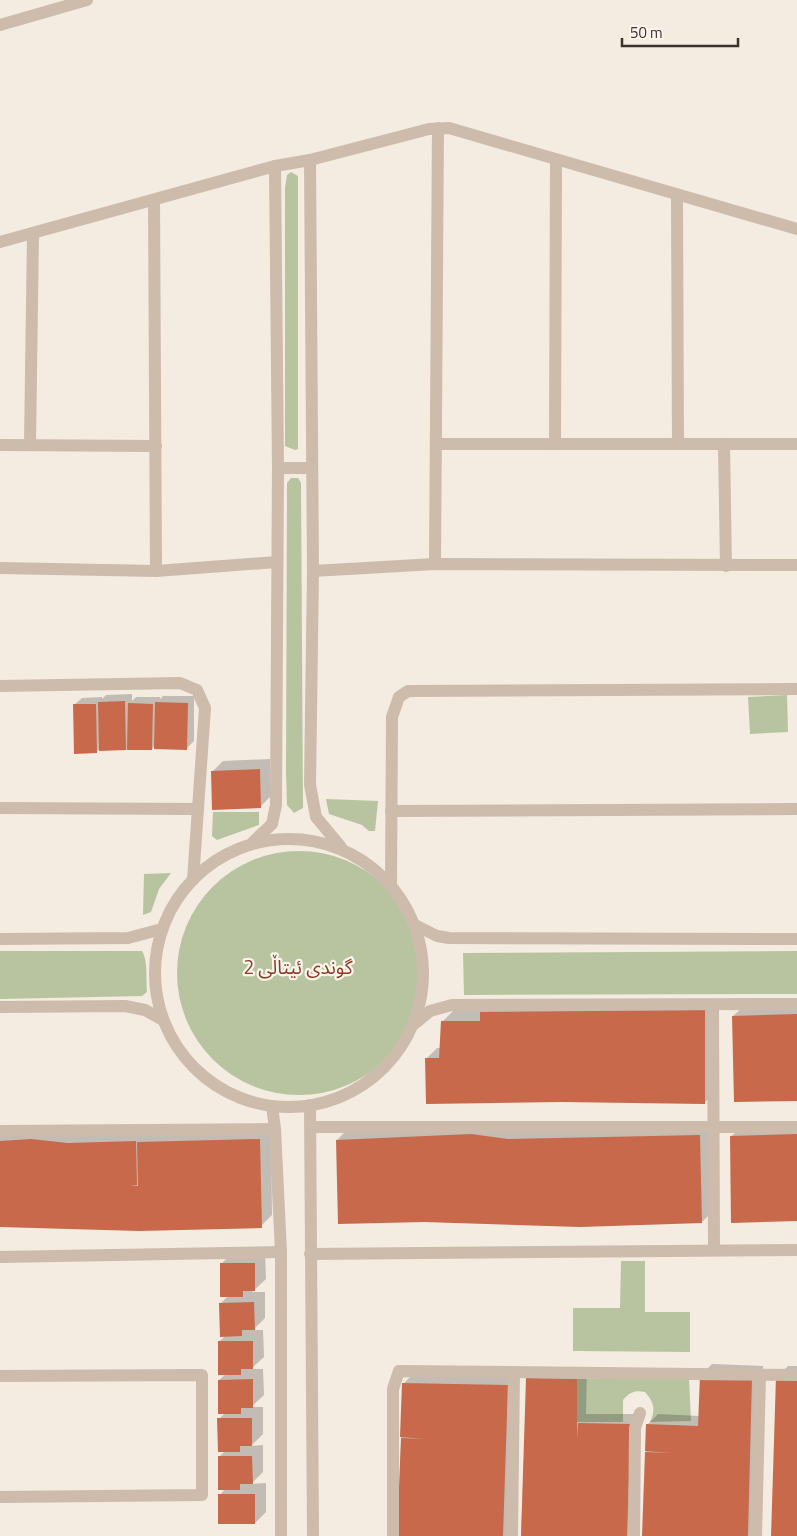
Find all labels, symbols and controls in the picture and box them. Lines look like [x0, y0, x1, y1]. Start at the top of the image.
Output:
scale bar [622, 15, 738, 47]
text: 50 m [630, 21, 663, 44]
district label: گوندی ئیتاڵی 2 [243, 952, 354, 981]

